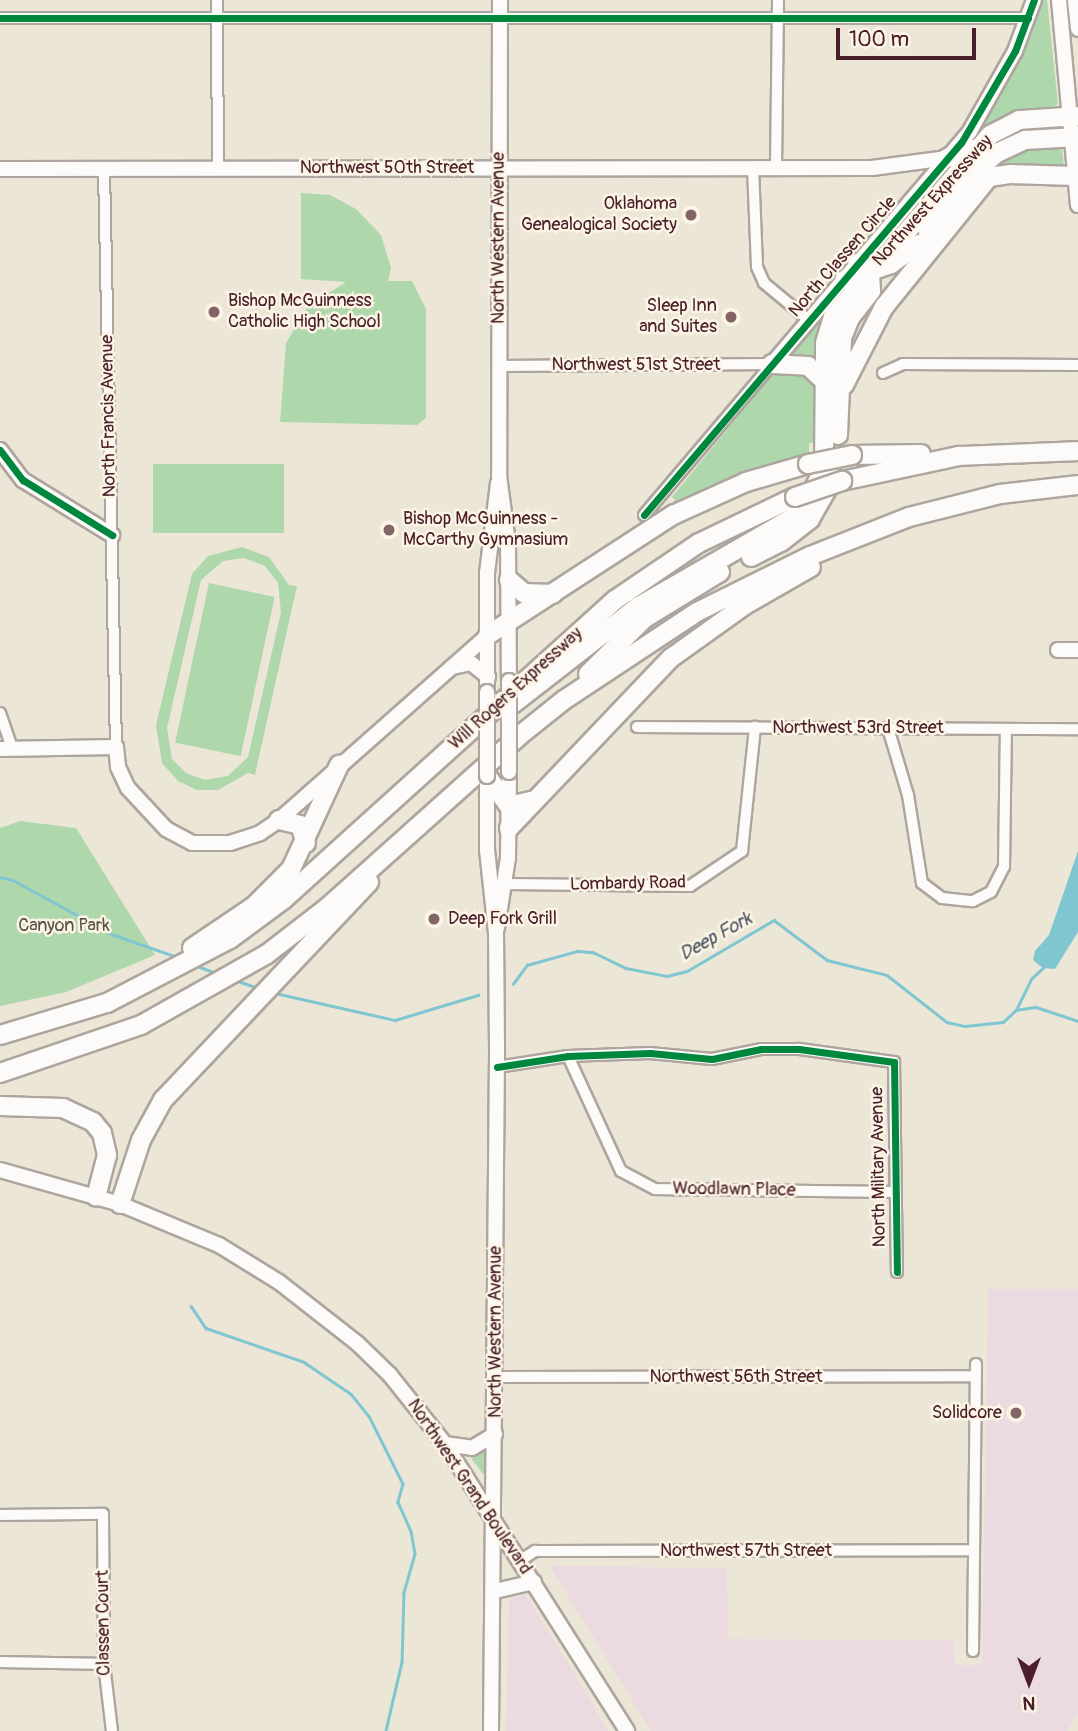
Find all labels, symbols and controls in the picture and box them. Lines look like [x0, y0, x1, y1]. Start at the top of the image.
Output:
scale bar [840, 14, 980, 58]
text: 100 m [849, 26, 909, 53]
street label: Northwest Expressway [868, 131, 998, 271]
street label: North Western Avenue [488, 152, 510, 324]
street label: Northwest 50th Street [300, 157, 474, 179]
street label: North Classen Circle [785, 192, 901, 322]
place label: Oklahoma Genealogical Society [521, 194, 677, 236]
marker: Oklahoma Genealogical Society [683, 207, 699, 223]
place label: Bishop McGuinness Catholic High School [228, 291, 381, 334]
place label: Sleep Inn and Suites [639, 296, 717, 338]
marker: Bishop McGuinness Catholic High School [206, 304, 222, 320]
marker: Sleep Inn and Suites [723, 309, 739, 325]
street label: North Francis Avenue [97, 334, 121, 498]
street label: Northwest 51st Street [551, 354, 721, 376]
place label: Bishop McGuinness - McCarthy Gymnasium [403, 509, 568, 552]
marker: Bishop McGuinness - McCarthy Gymnasium [381, 522, 397, 538]
street label: Will Rogers Expressway [445, 623, 587, 755]
street label: Northwest 53rd Street [772, 717, 944, 739]
street label: Lombardy Road [570, 872, 686, 896]
place label: Deep Fork Grill [448, 908, 557, 930]
water label: Deep Fork [676, 908, 756, 966]
marker: Deep Fork Grill [426, 911, 442, 927]
park label: Canyon Park [18, 915, 110, 937]
street label: North Military Avenue [867, 1087, 891, 1247]
street label: Woodlawn Place [672, 1178, 796, 1202]
street label: North Western Avenue [485, 1246, 507, 1418]
street label: Northwest 56th Street [650, 1366, 822, 1388]
street label: Northwest Grand Boulevard [402, 1395, 536, 1579]
place label: Solidcore [932, 1402, 1002, 1424]
marker: Solidcore [1008, 1405, 1024, 1421]
street label: Northwest 57th Street [660, 1540, 832, 1562]
street label: Classen Court [92, 1570, 116, 1676]
north arrow [994, 1647, 1064, 1717]
text: N [1023, 1691, 1035, 1715]

